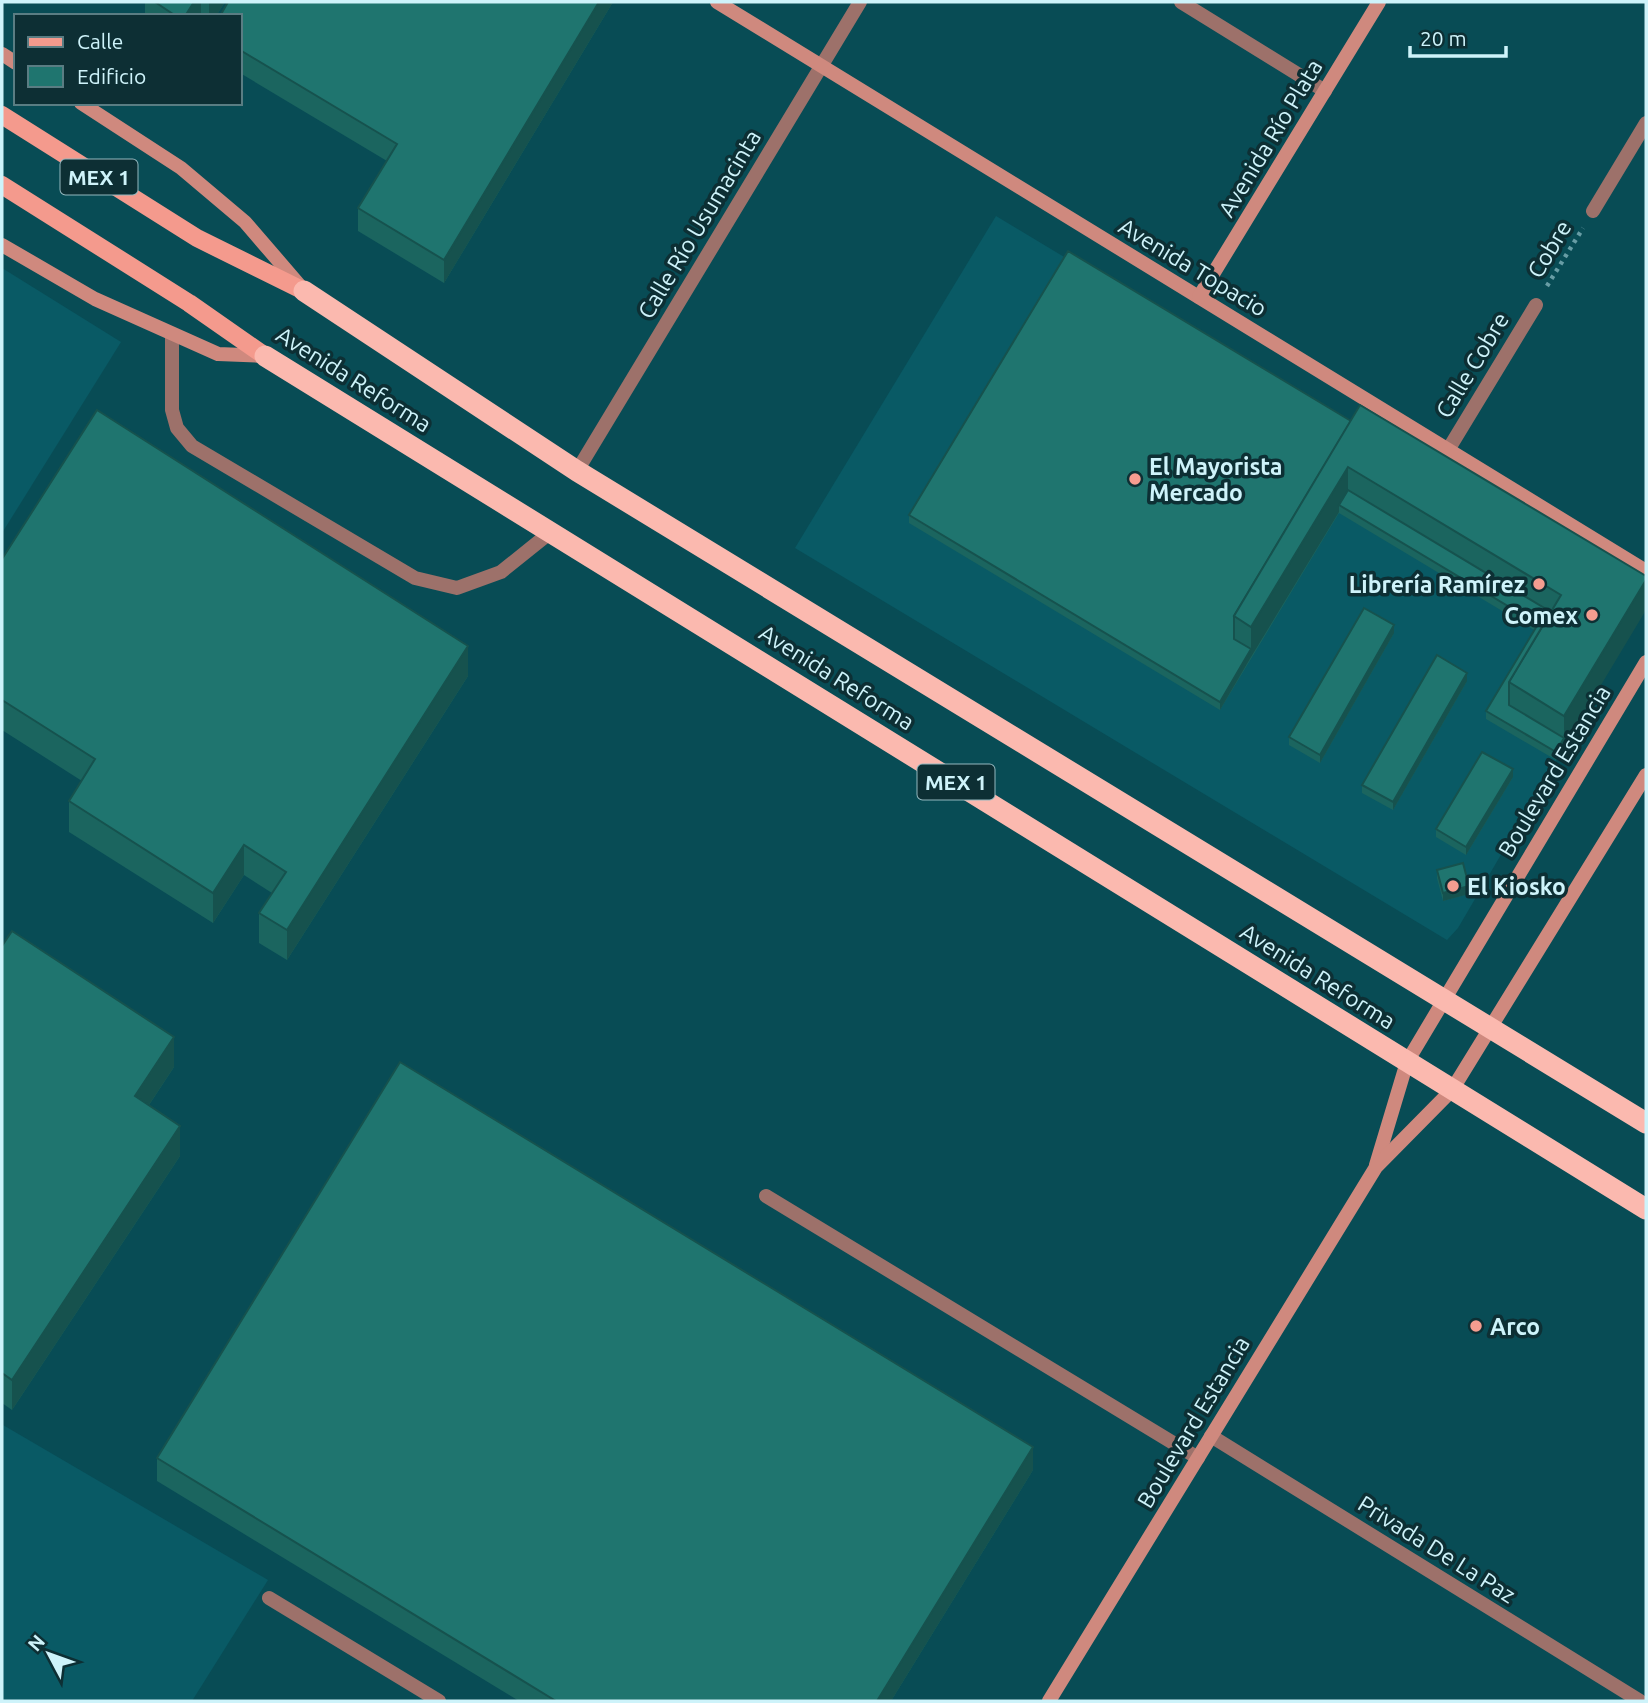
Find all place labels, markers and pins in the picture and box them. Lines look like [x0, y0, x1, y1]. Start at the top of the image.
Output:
place label: El Mayorista Mercado [1149, 454, 1282, 505]
marker: El Mayorista Mercado [1127, 471, 1143, 487]
place label: Librería Ramírez [1349, 572, 1525, 597]
marker: Librería Ramírez [1531, 576, 1547, 592]
place label: Comex [1504, 603, 1579, 628]
marker: Comex [1584, 607, 1600, 623]
place label: El Kiosko [1467, 874, 1566, 899]
marker: El Kiosko [1445, 878, 1461, 894]
place label: Arco [1490, 1314, 1540, 1339]
marker: Arco [1468, 1318, 1484, 1334]

